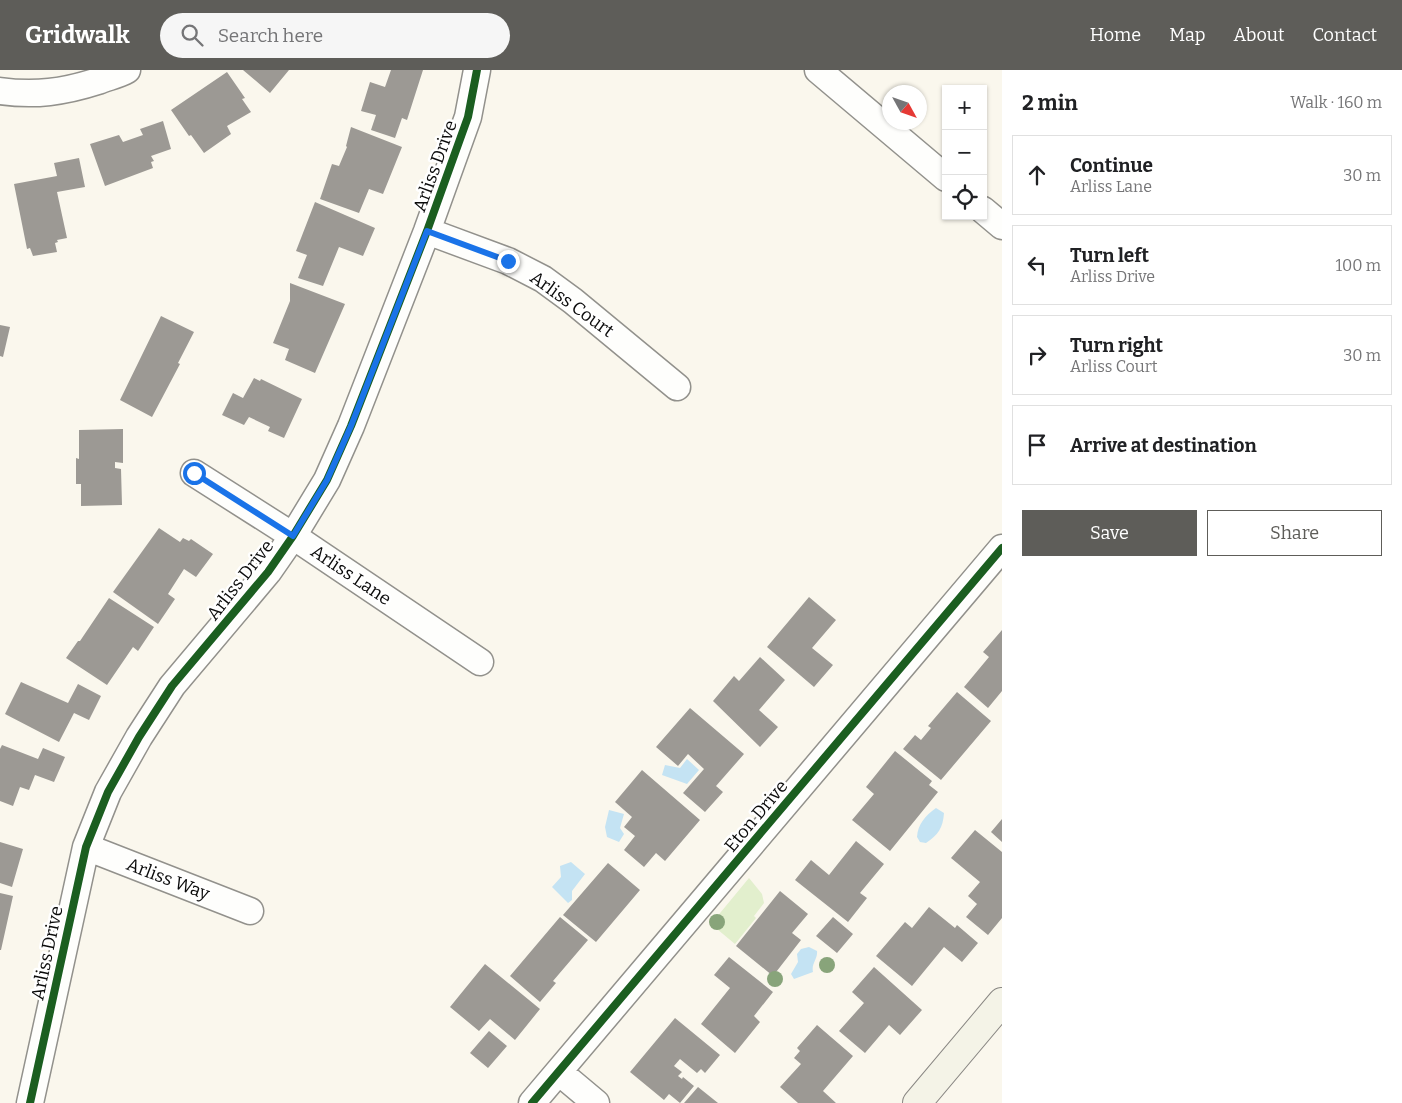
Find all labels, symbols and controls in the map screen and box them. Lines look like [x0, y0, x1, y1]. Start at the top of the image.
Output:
search box [160, 13, 510, 58]
text: Gridwalk [25, 21, 130, 49]
icon: search [178, 21, 206, 49]
text: Search here [218, 24, 323, 47]
text: Home [1090, 24, 1141, 46]
text: Map [1169, 24, 1205, 46]
text: About [1233, 24, 1284, 46]
text: Contact [1312, 24, 1377, 46]
north arrow [882, 85, 927, 130]
map controls [942, 85, 987, 220]
button: + [942, 85, 987, 130]
text: 2 min [1022, 90, 1078, 116]
text: Walk · 160 m [1290, 93, 1382, 112]
street label: Arliss Drive [408, 117, 462, 215]
button: − [942, 130, 987, 175]
text: Continue [1070, 154, 1153, 177]
icon: ahead [1023, 161, 1051, 189]
text: 30 m [1343, 166, 1381, 185]
button: locate [942, 175, 987, 220]
text: Arliss Lane [1070, 177, 1152, 196]
text: Turn left [1070, 244, 1149, 267]
route end [497, 250, 520, 273]
icon: left [1023, 251, 1051, 279]
text: 100 m [1336, 256, 1381, 275]
street label: Arliss Court [526, 266, 619, 342]
text: Arliss Drive [1070, 267, 1155, 286]
text: Turn right [1070, 334, 1163, 357]
icon: right [1023, 341, 1051, 369]
text: 30 m [1343, 346, 1381, 365]
text: Arliss Court [1070, 357, 1158, 376]
icon: arrive [1023, 431, 1051, 459]
text: Arrive at destination [1070, 434, 1257, 457]
route start [183, 462, 206, 485]
button: Save [1022, 510, 1197, 556]
button: Share [1207, 510, 1382, 556]
street label: Arliss Drive [202, 536, 278, 624]
street label: Arliss Lane [307, 540, 395, 610]
street label: Eton Drive [720, 776, 792, 856]
street label: Arliss Way [123, 853, 213, 905]
street label: Arliss Drive [26, 904, 68, 1002]

